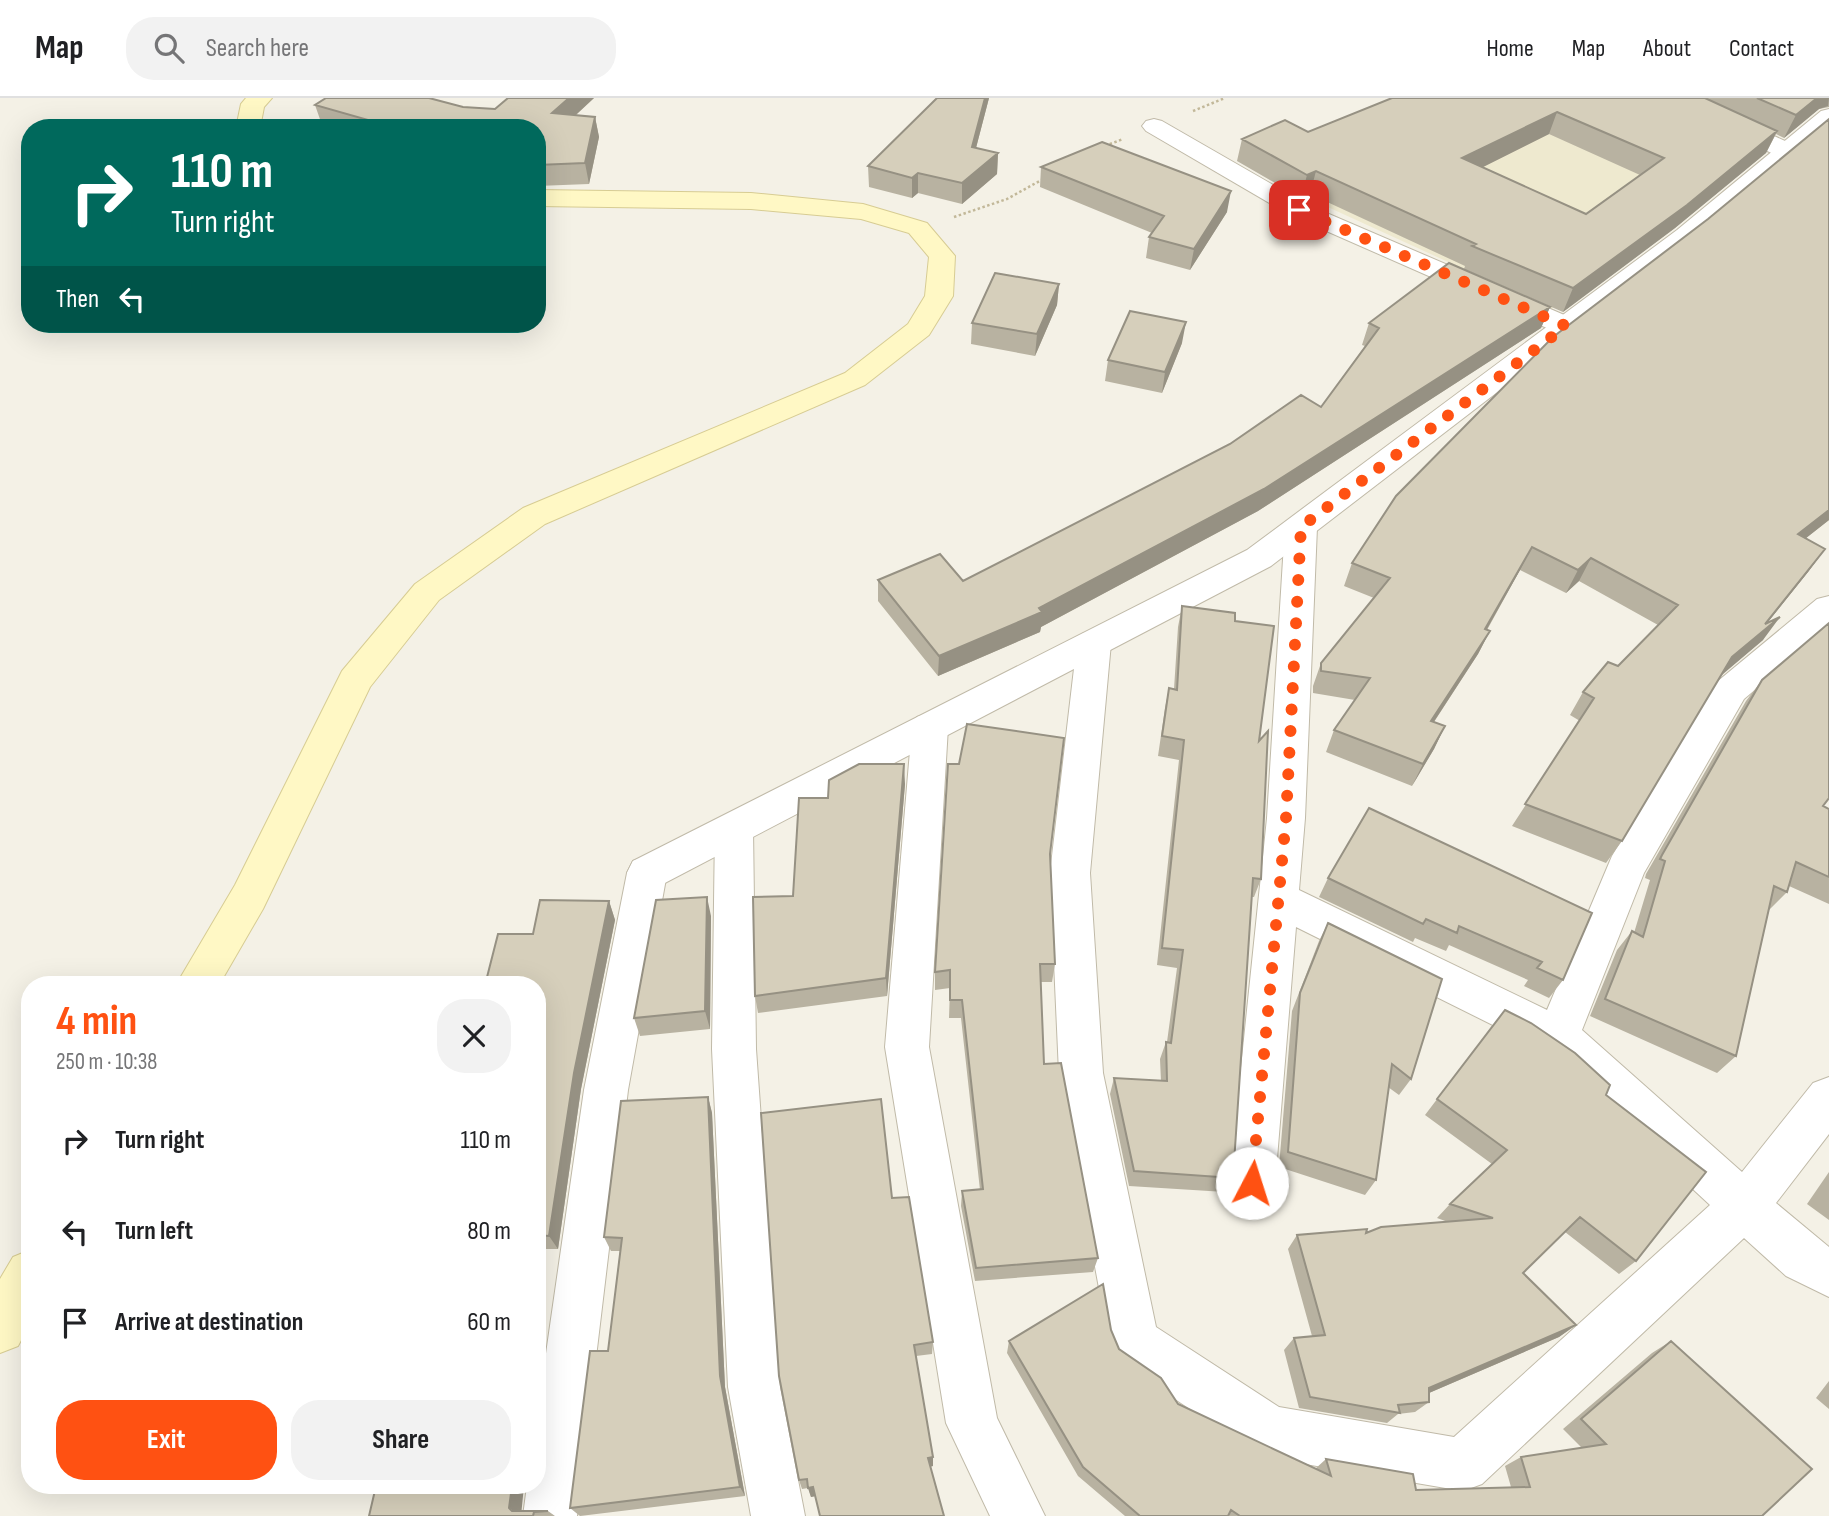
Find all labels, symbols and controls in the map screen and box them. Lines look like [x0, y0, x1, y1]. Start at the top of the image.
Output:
search box [126, 17, 616, 80]
text: Map [35, 28, 84, 68]
icon: search [150, 29, 188, 67]
text: Search here [206, 33, 309, 64]
text: Home [1486, 34, 1534, 63]
text: Map [1572, 34, 1605, 63]
text: About [1643, 34, 1691, 63]
text: Contact [1729, 34, 1794, 63]
text: 110 m [171, 143, 273, 202]
icon: right [56, 147, 147, 238]
pin [1269, 180, 1329, 240]
icon: arrive [1280, 191, 1318, 229]
text: Turn right [171, 203, 275, 242]
icon: left [113, 280, 151, 318]
text: Then [56, 284, 99, 315]
text: 4 min [56, 996, 137, 1047]
button: close [437, 999, 511, 1073]
text: 250 m · 10:38 [56, 1048, 157, 1076]
icon: right [56, 1122, 94, 1160]
text: Turn right [115, 1125, 204, 1156]
text: 110 m [460, 1125, 511, 1156]
position arrow [1215, 1146, 1289, 1220]
icon: left [56, 1213, 94, 1251]
text: Turn left [115, 1216, 193, 1247]
text: 80 m [467, 1216, 511, 1247]
icon: arrive [56, 1304, 94, 1342]
text: Arrive at destination [115, 1307, 303, 1338]
text: 60 m [467, 1307, 511, 1338]
button: Exit [56, 1400, 277, 1480]
button: Share [291, 1400, 511, 1480]

